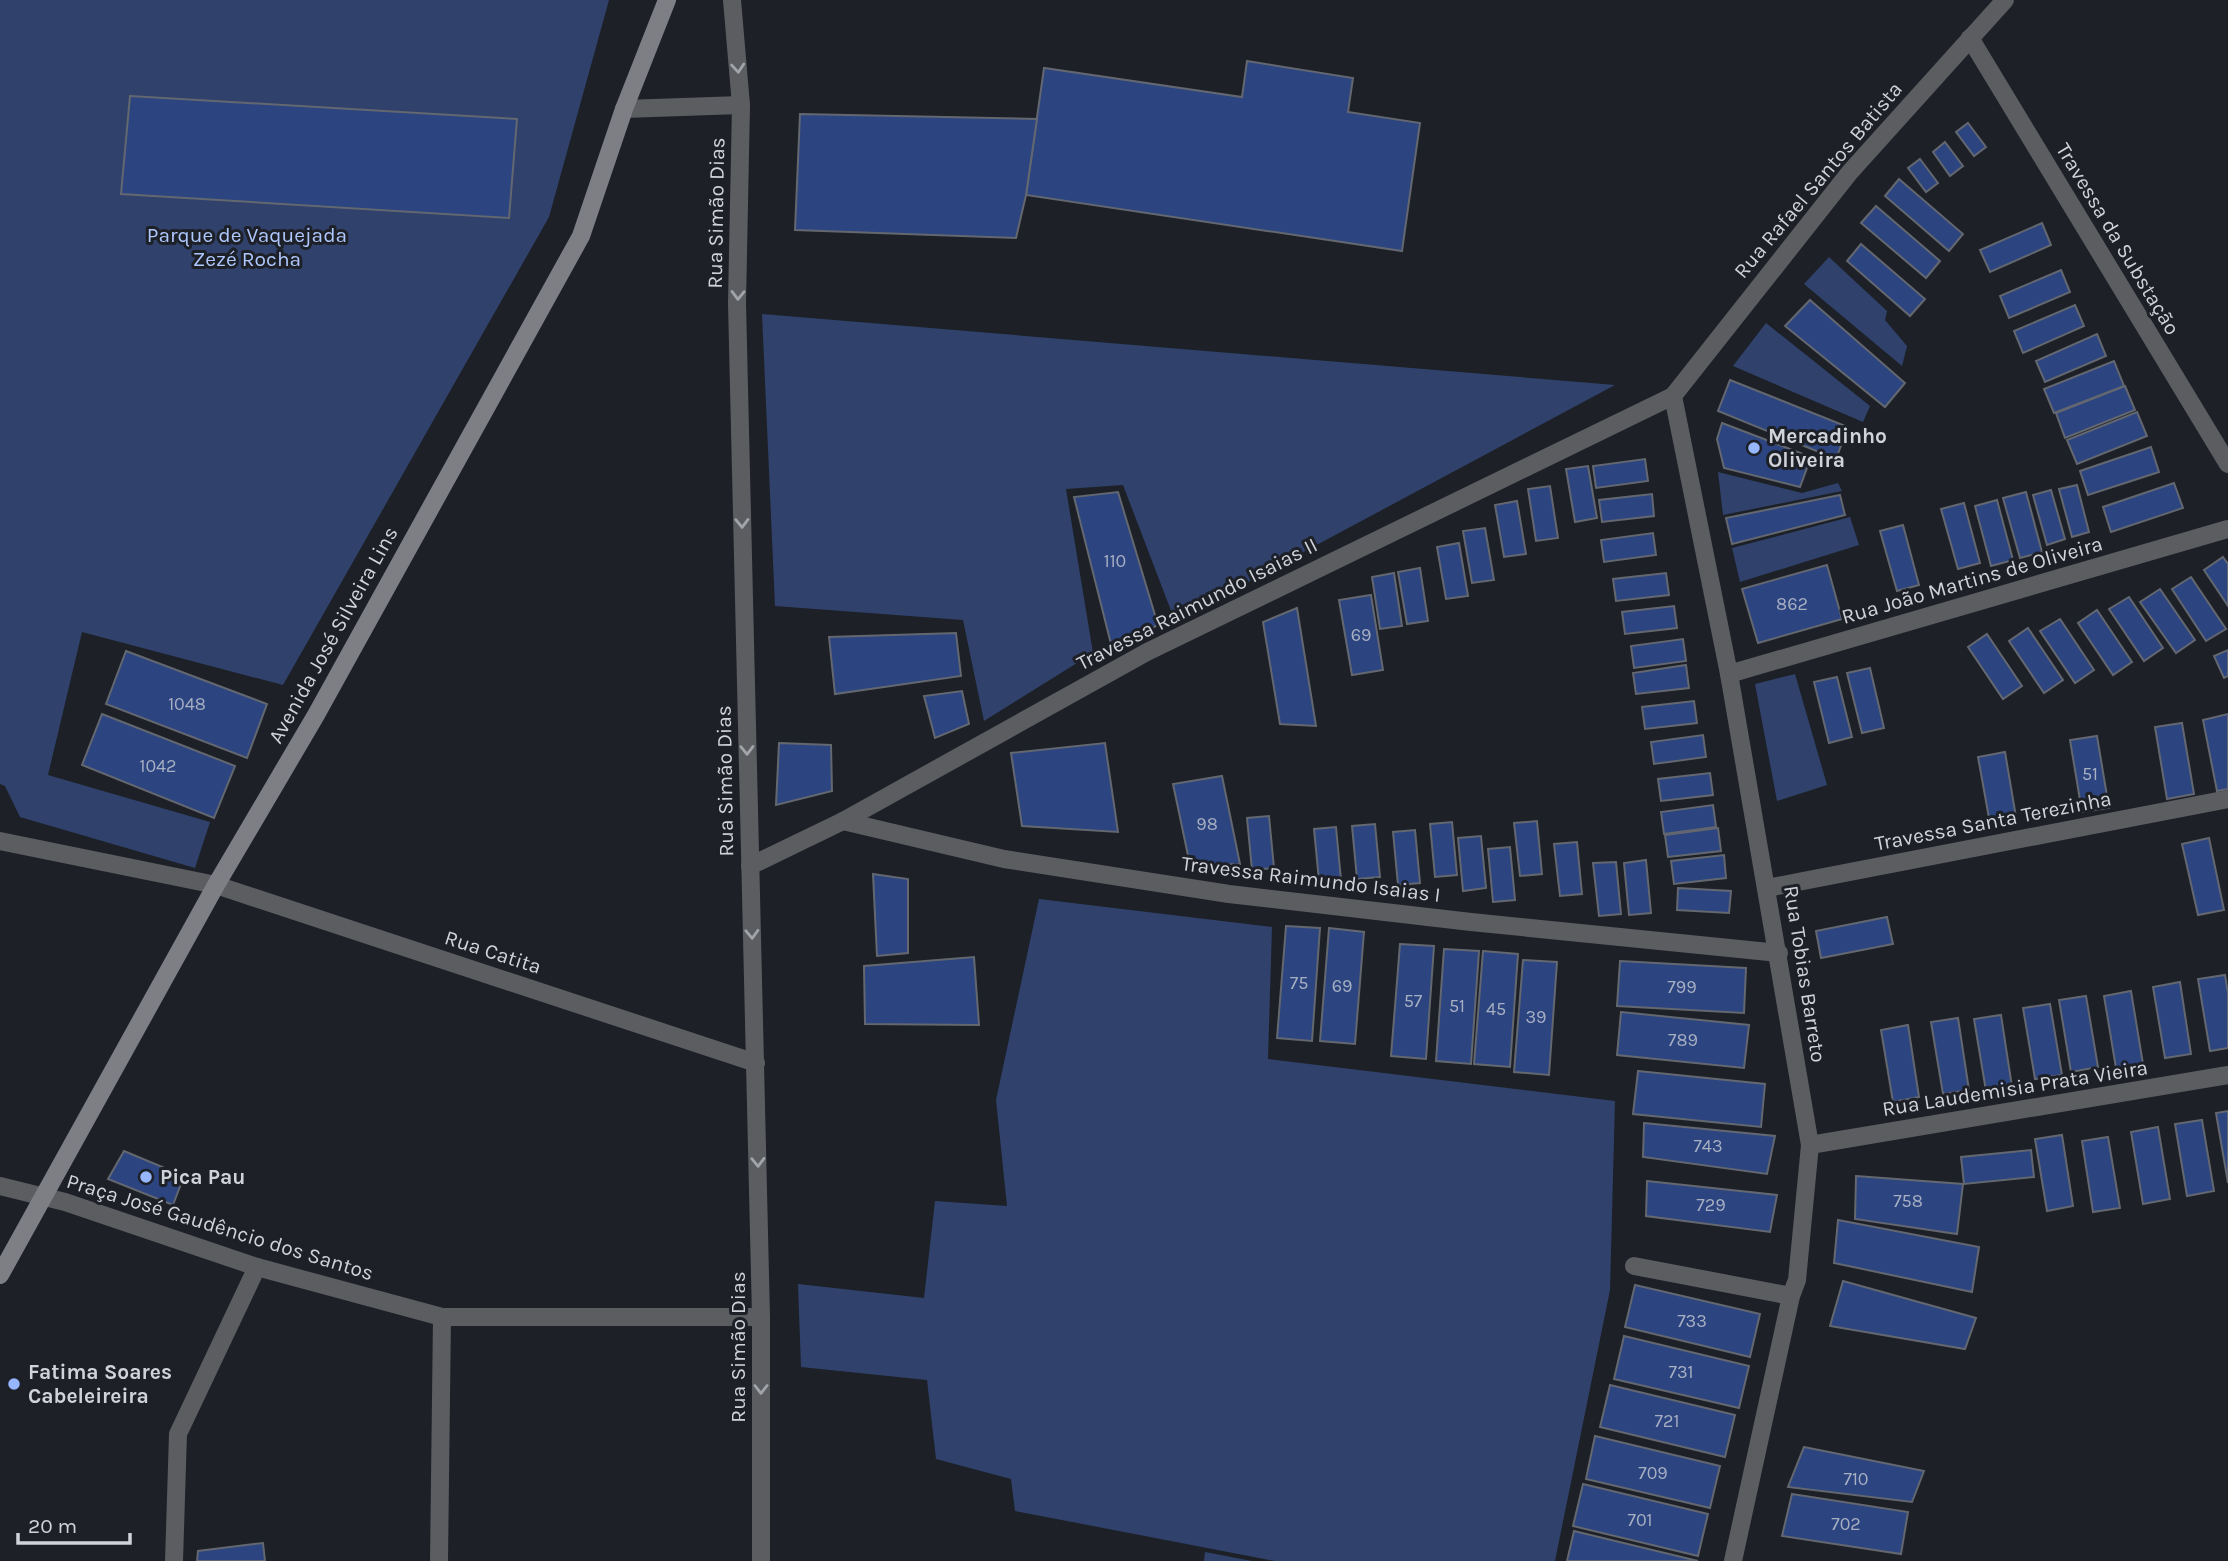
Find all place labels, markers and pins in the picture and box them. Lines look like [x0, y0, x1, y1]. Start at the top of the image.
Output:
place label: Mercadinho Oliveira [1768, 424, 1887, 472]
marker: Mercadinho Oliveira [1746, 440, 1762, 456]
place label: Pica Pau [160, 1165, 245, 1189]
marker: Pica Pau [138, 1169, 154, 1185]
place label: Fatima Soares Cabeleireira [28, 1360, 172, 1408]
marker: Fatima Soares Cabeleireira [6, 1376, 22, 1392]

